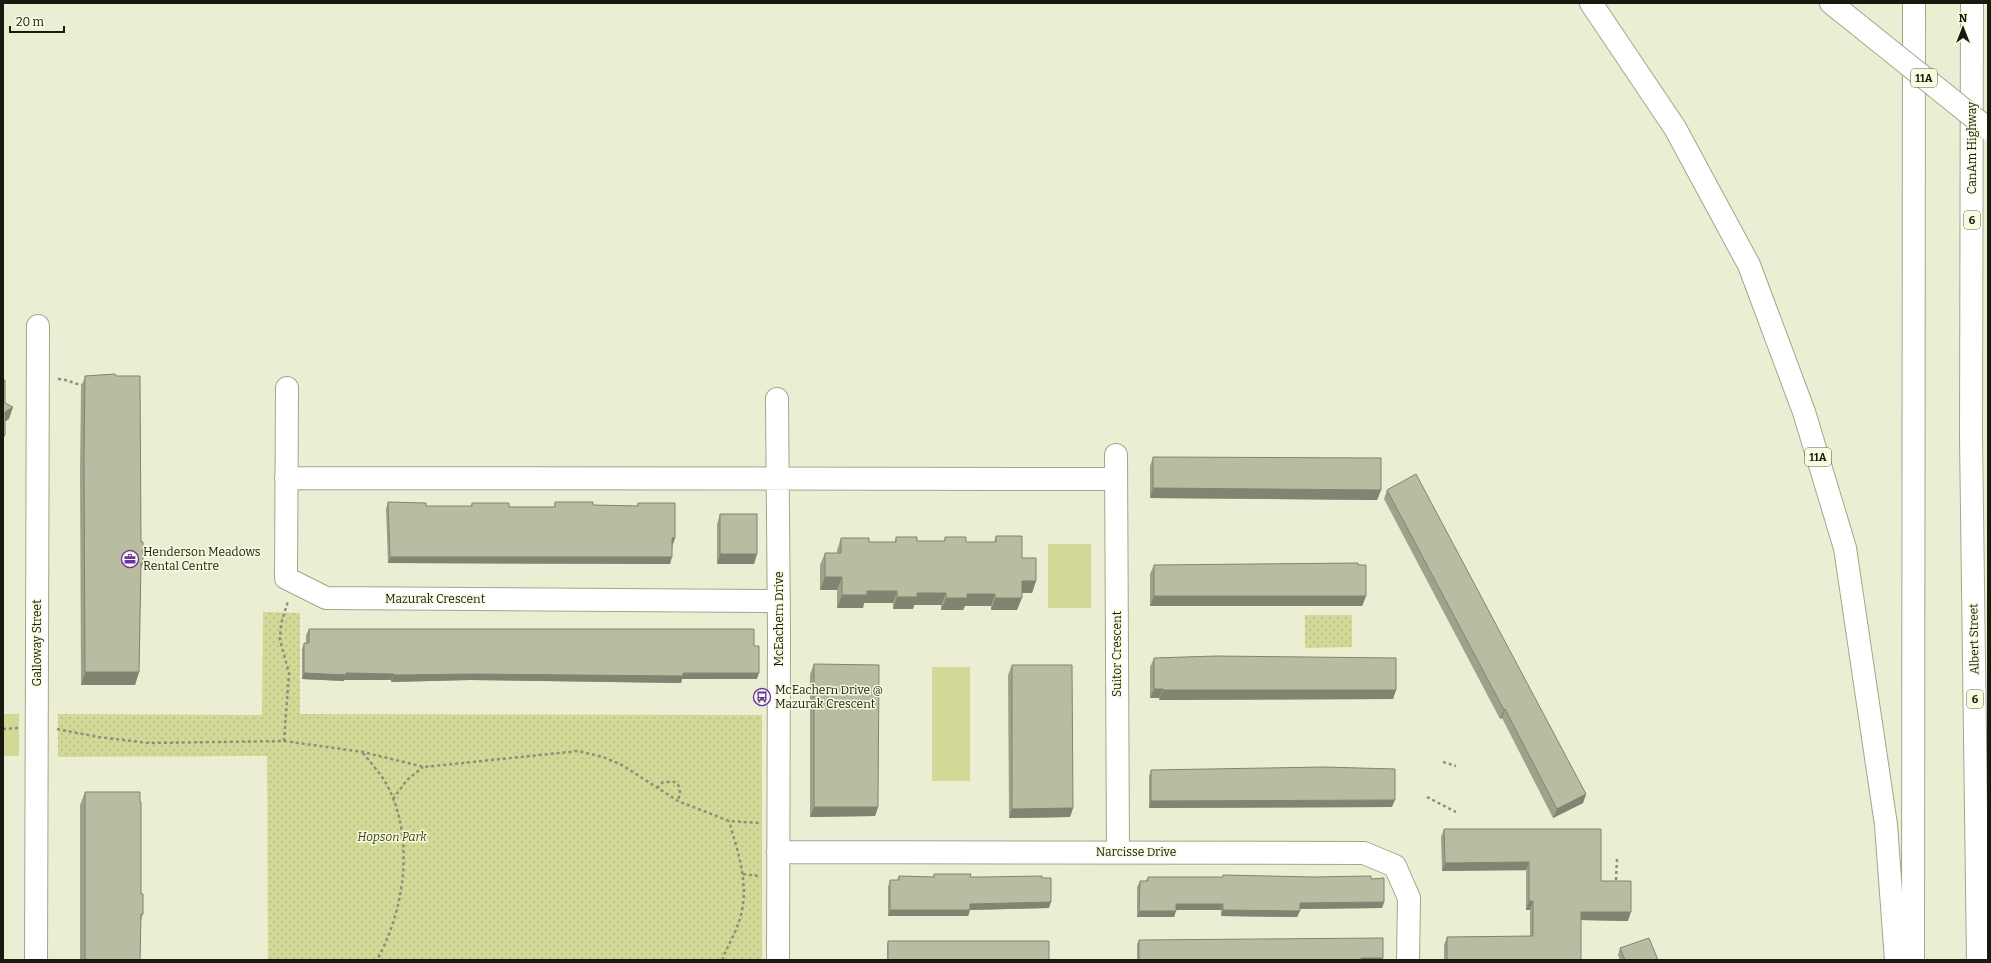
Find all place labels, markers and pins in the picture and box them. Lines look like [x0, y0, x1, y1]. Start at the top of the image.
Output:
place label: Henderson Meadows Rental Centre [143, 545, 261, 573]
office icon: Henderson Meadows Rental Centre [120, 549, 140, 569]
place label: McEachern Drive @ Mazurak Crescent [775, 683, 883, 711]
bus stop icon: McEachern Drive @ Mazurak Crescent [752, 687, 772, 707]

